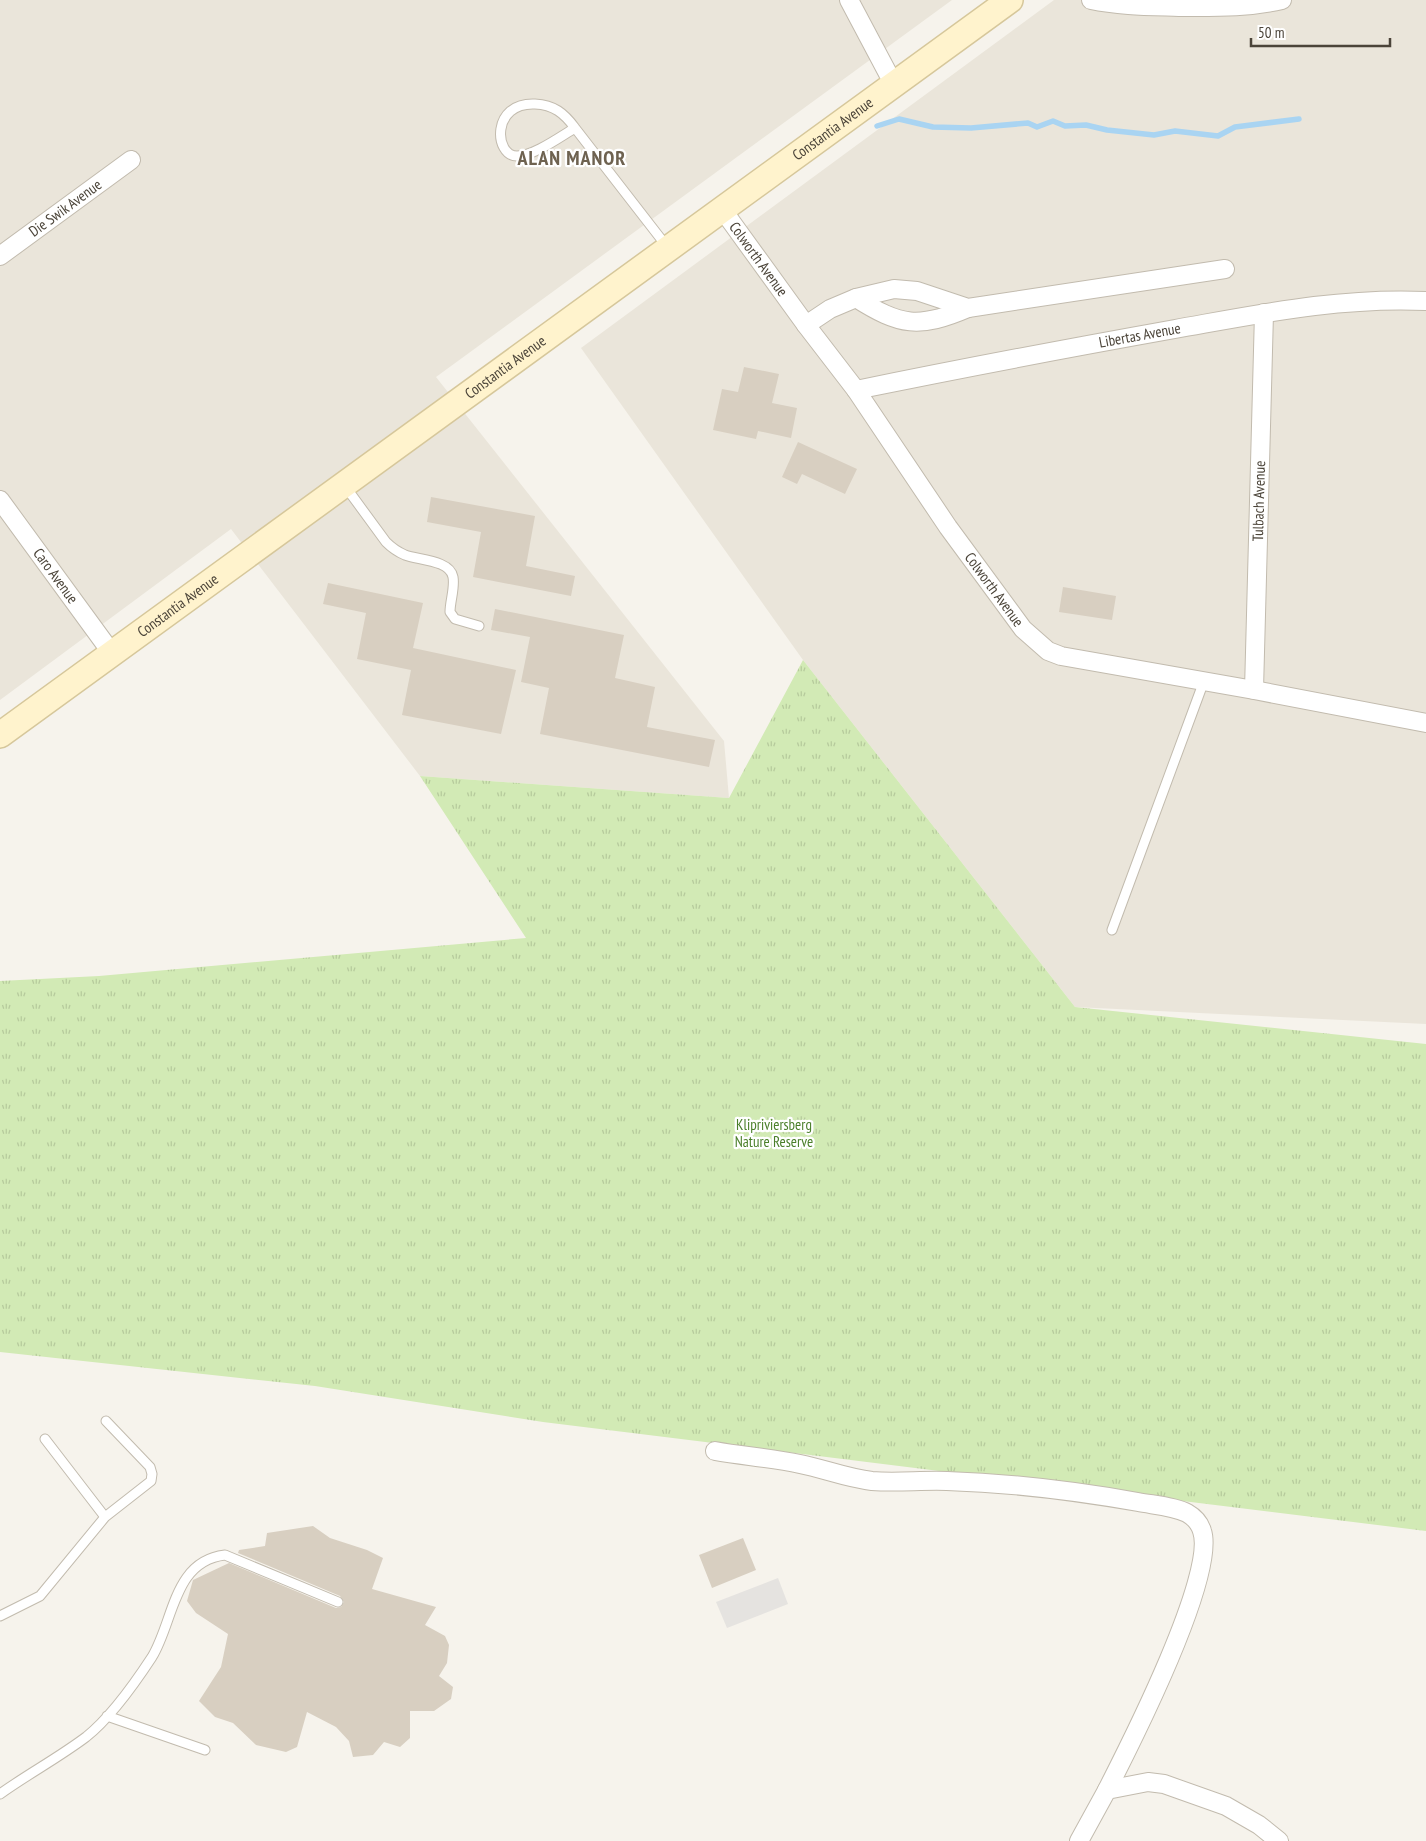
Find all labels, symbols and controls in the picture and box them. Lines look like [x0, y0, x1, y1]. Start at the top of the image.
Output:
scale bar [1251, 15, 1390, 47]
text: 50 m [1258, 23, 1284, 42]
street label: Constantia Avenue [788, 93, 877, 164]
district label: ALAN MANOR [517, 145, 626, 171]
street label: Die Swik Avenue [25, 175, 105, 241]
street label: Colworth Avenue [725, 218, 792, 300]
street label: Libertas Avenue [1097, 318, 1182, 352]
street label: Constantia Avenue [461, 331, 549, 403]
street label: Tulbach Avenue [1248, 460, 1269, 542]
street label: Caro Avenue [29, 544, 82, 607]
street label: Colworth Avenue [961, 548, 1028, 630]
street label: Constantia Avenue [133, 569, 222, 641]
park label: Klipriviersberg Nature Reserve [735, 1115, 813, 1151]

